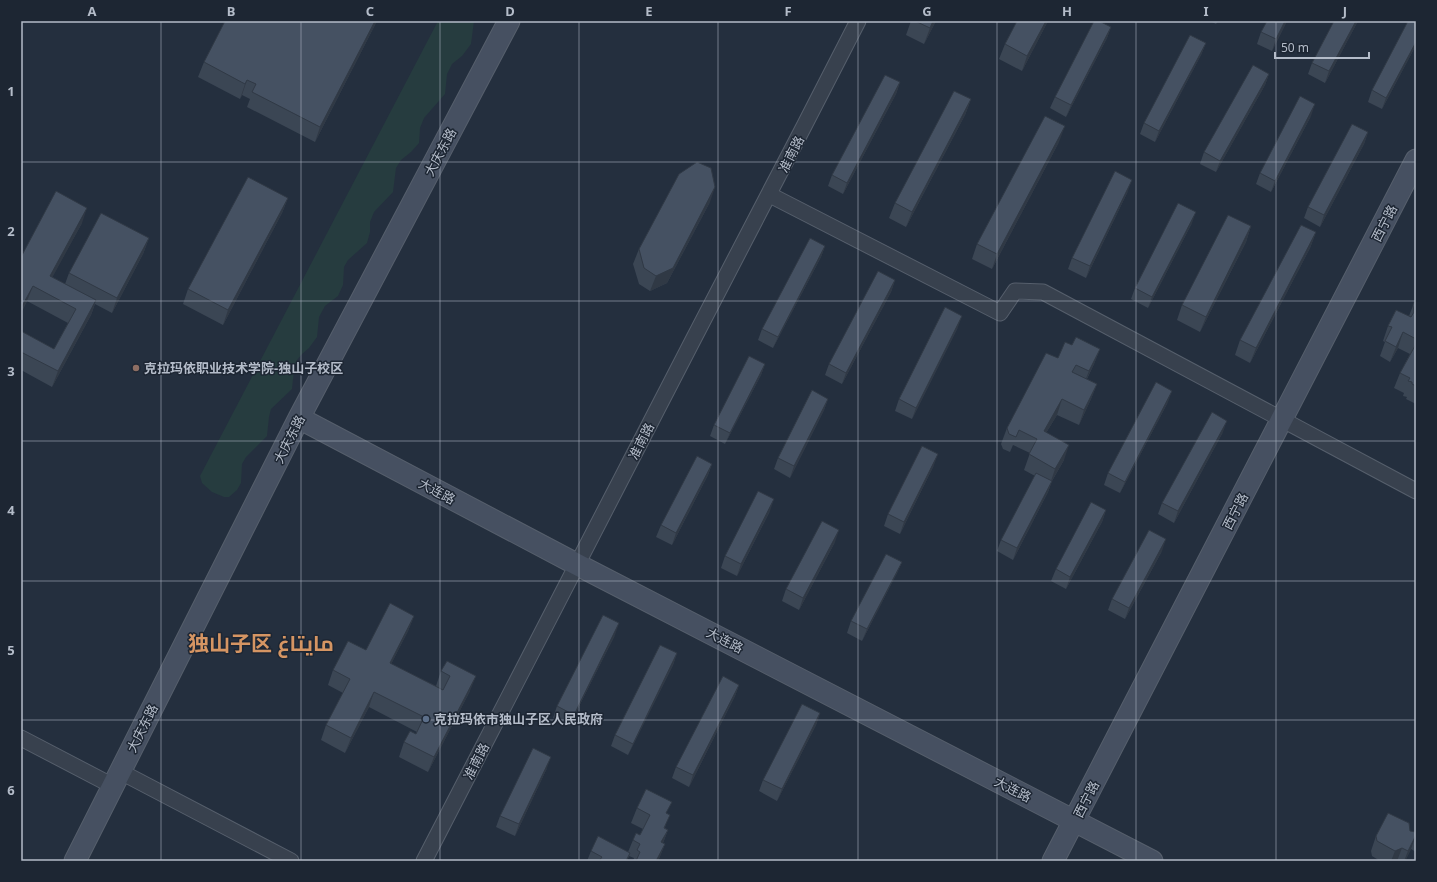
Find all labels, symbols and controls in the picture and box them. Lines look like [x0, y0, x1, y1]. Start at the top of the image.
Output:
text: A [88, 2, 97, 20]
text: B [227, 2, 235, 20]
text: C [366, 2, 374, 20]
text: D [505, 2, 515, 20]
text: E [645, 2, 653, 20]
text: F [784, 2, 792, 20]
text: G [922, 2, 932, 20]
text: H [1062, 2, 1072, 20]
text: I [1203, 2, 1209, 20]
text: J [1342, 2, 1347, 20]
scale bar [1275, 34, 1369, 60]
text: 50 m [1281, 39, 1309, 56]
text: 1 [7, 82, 15, 100]
street label: 大庆东路 [420, 125, 460, 179]
street label: 准南路 [774, 133, 808, 175]
street label: 西宁路 [1367, 202, 1401, 244]
text: 2 [7, 222, 15, 240]
place label: 克拉玛依职业技术学院-独山子校区 [144, 359, 343, 377]
text: 3 [7, 362, 15, 380]
marker: 克拉玛依职业技术学院-独山子校区 [131, 363, 141, 373]
street label: 大庆东路 [269, 412, 309, 466]
street label: 准南路 [624, 420, 658, 462]
street label: 大连路 [416, 474, 458, 508]
street label: 西宁路 [1218, 490, 1252, 532]
text: 4 [7, 501, 15, 519]
street label: 大连路 [704, 623, 746, 657]
district label: 独山子区 مايتاغ [188, 629, 334, 658]
text: 5 [7, 641, 15, 659]
street label: 大庆东路 [122, 701, 162, 755]
place label: 克拉玛依市独山子区人民政府 [434, 710, 603, 728]
marker: 克拉玛依市独山子区人民政府 [421, 714, 431, 724]
street label: 准南路 [459, 740, 493, 782]
street label: 大连路 [992, 772, 1034, 806]
street label: 西宁路 [1069, 778, 1103, 820]
text: 6 [7, 781, 15, 799]

